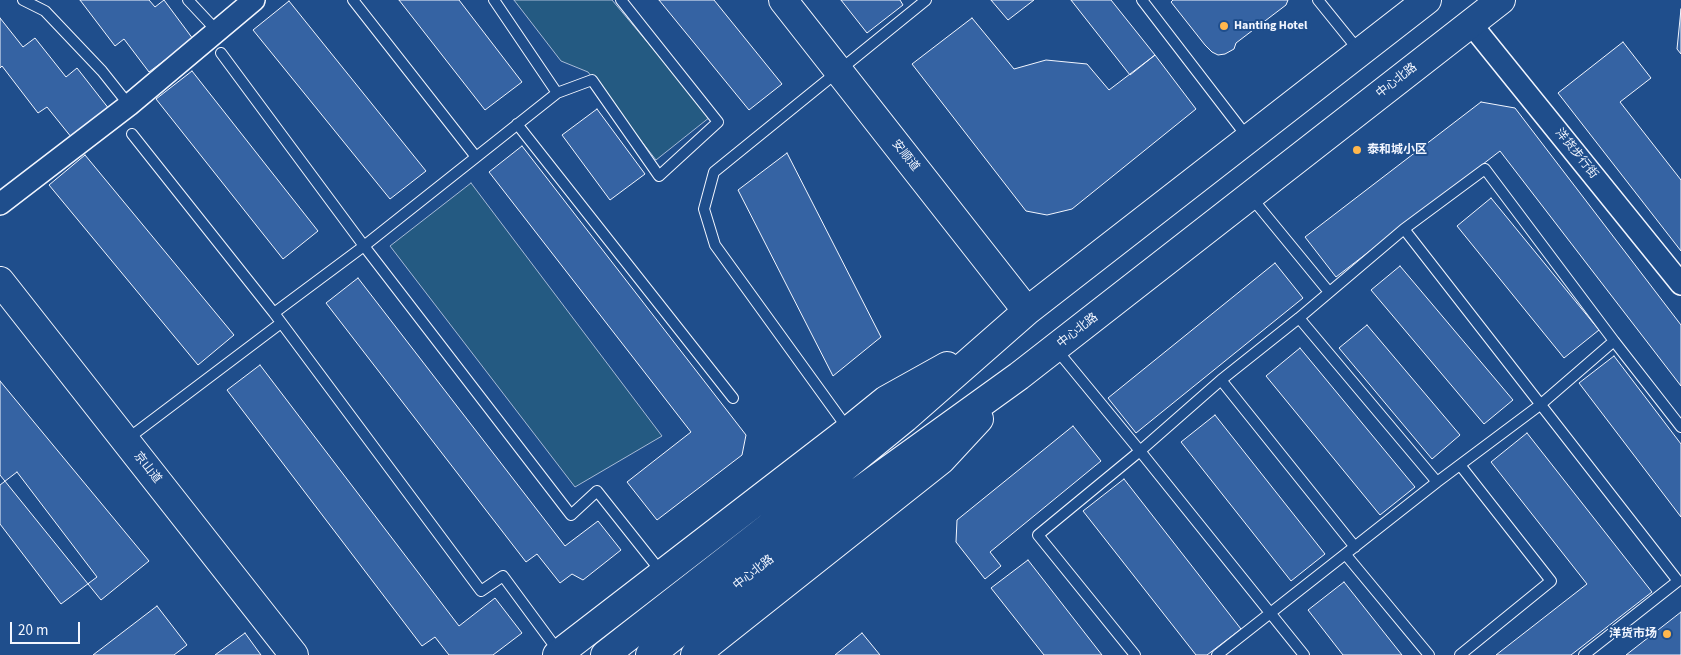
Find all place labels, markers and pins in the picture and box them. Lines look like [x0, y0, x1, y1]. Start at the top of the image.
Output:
place label: Hanting Hotel [1234, 19, 1307, 33]
marker: Hanting Hotel [1218, 20, 1230, 32]
place label: 泰和城小区 [1367, 143, 1427, 157]
marker: 泰和城小区 [1351, 144, 1363, 156]
place label: 洋货市场 [1609, 627, 1657, 641]
marker: 洋货市场 [1661, 628, 1673, 640]

